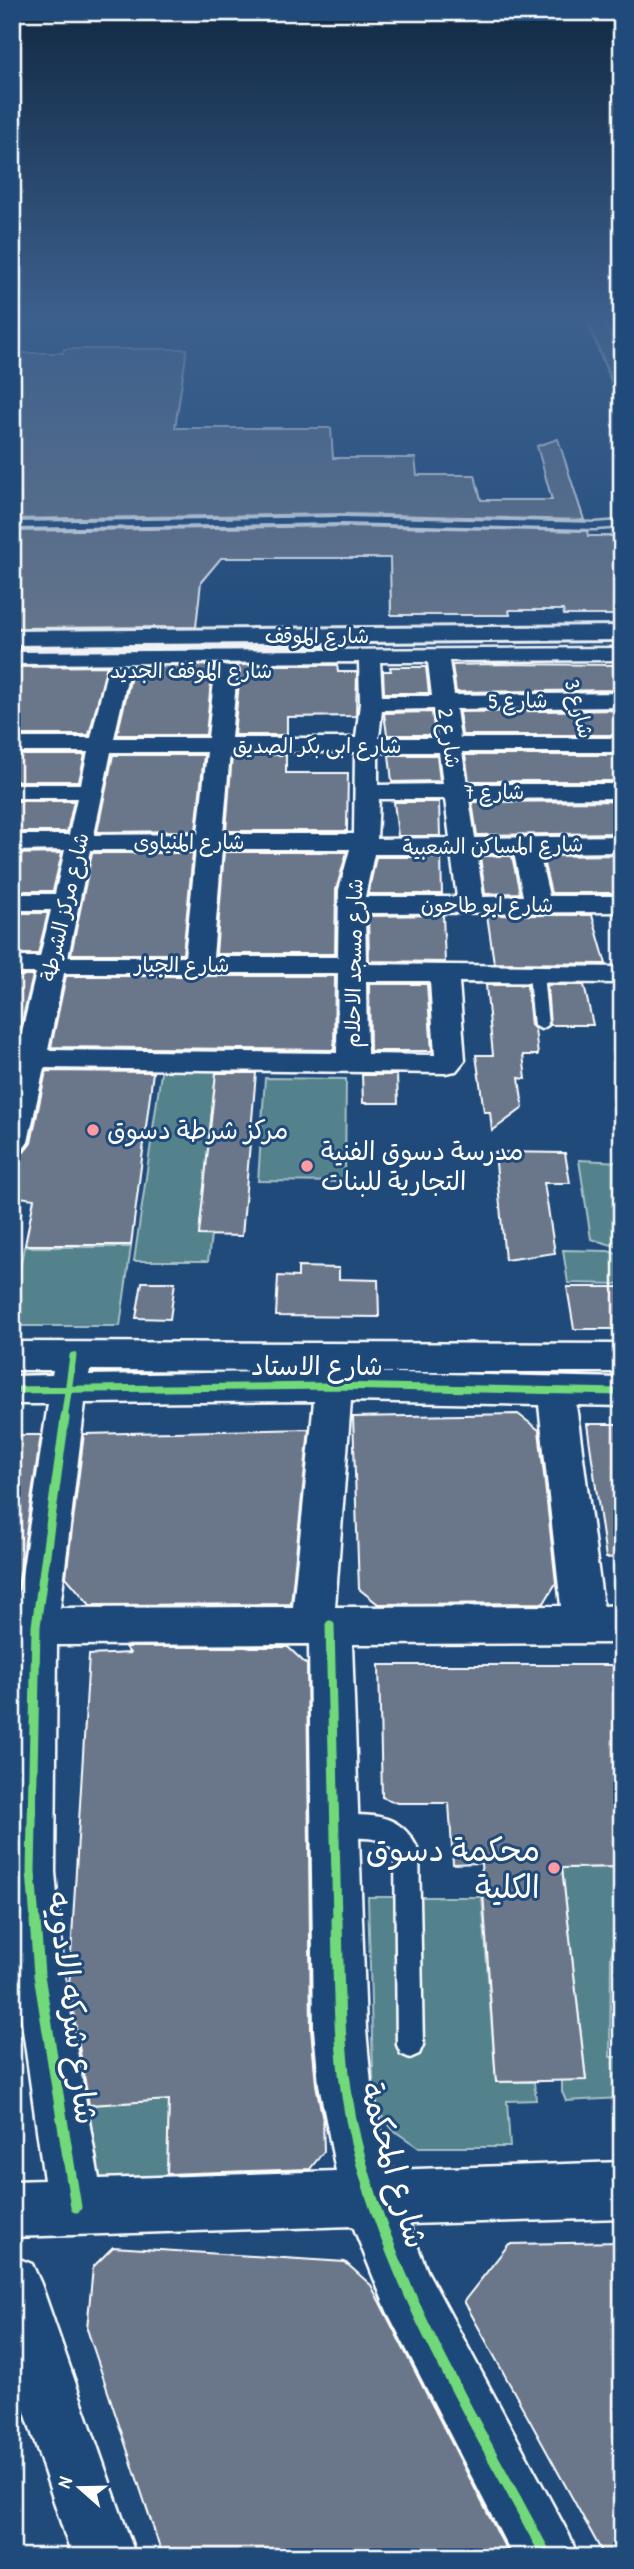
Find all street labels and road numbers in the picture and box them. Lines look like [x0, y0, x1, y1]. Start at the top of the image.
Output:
street label: شارع الموقف [265, 621, 369, 651]
street label: شارع الموقف الجديد [110, 656, 272, 686]
street label: شارع 3 [557, 676, 601, 742]
street label: شارع 5 [488, 685, 548, 717]
street label: شارع 2 [430, 706, 468, 770]
street label: شارع ابى بكر الصديق [232, 731, 402, 761]
street label: شارع 7 [464, 777, 524, 807]
street label: شارع المنياوى [133, 827, 245, 857]
street label: شارع المساكن الشعبية [402, 829, 584, 863]
street label: شارع مركز الشرطة [33, 830, 97, 984]
street label: شارع مسجد الاحلام [338, 878, 371, 1048]
street label: شارع ابو طاحون [421, 890, 553, 920]
street label: شارع الجيار [132, 950, 230, 980]
street label: شارع الاستاد [251, 1348, 383, 1384]
street label: شارع شركه الادويه [36, 1889, 109, 2127]
street label: شارع المحكمة [348, 2077, 439, 2254]

